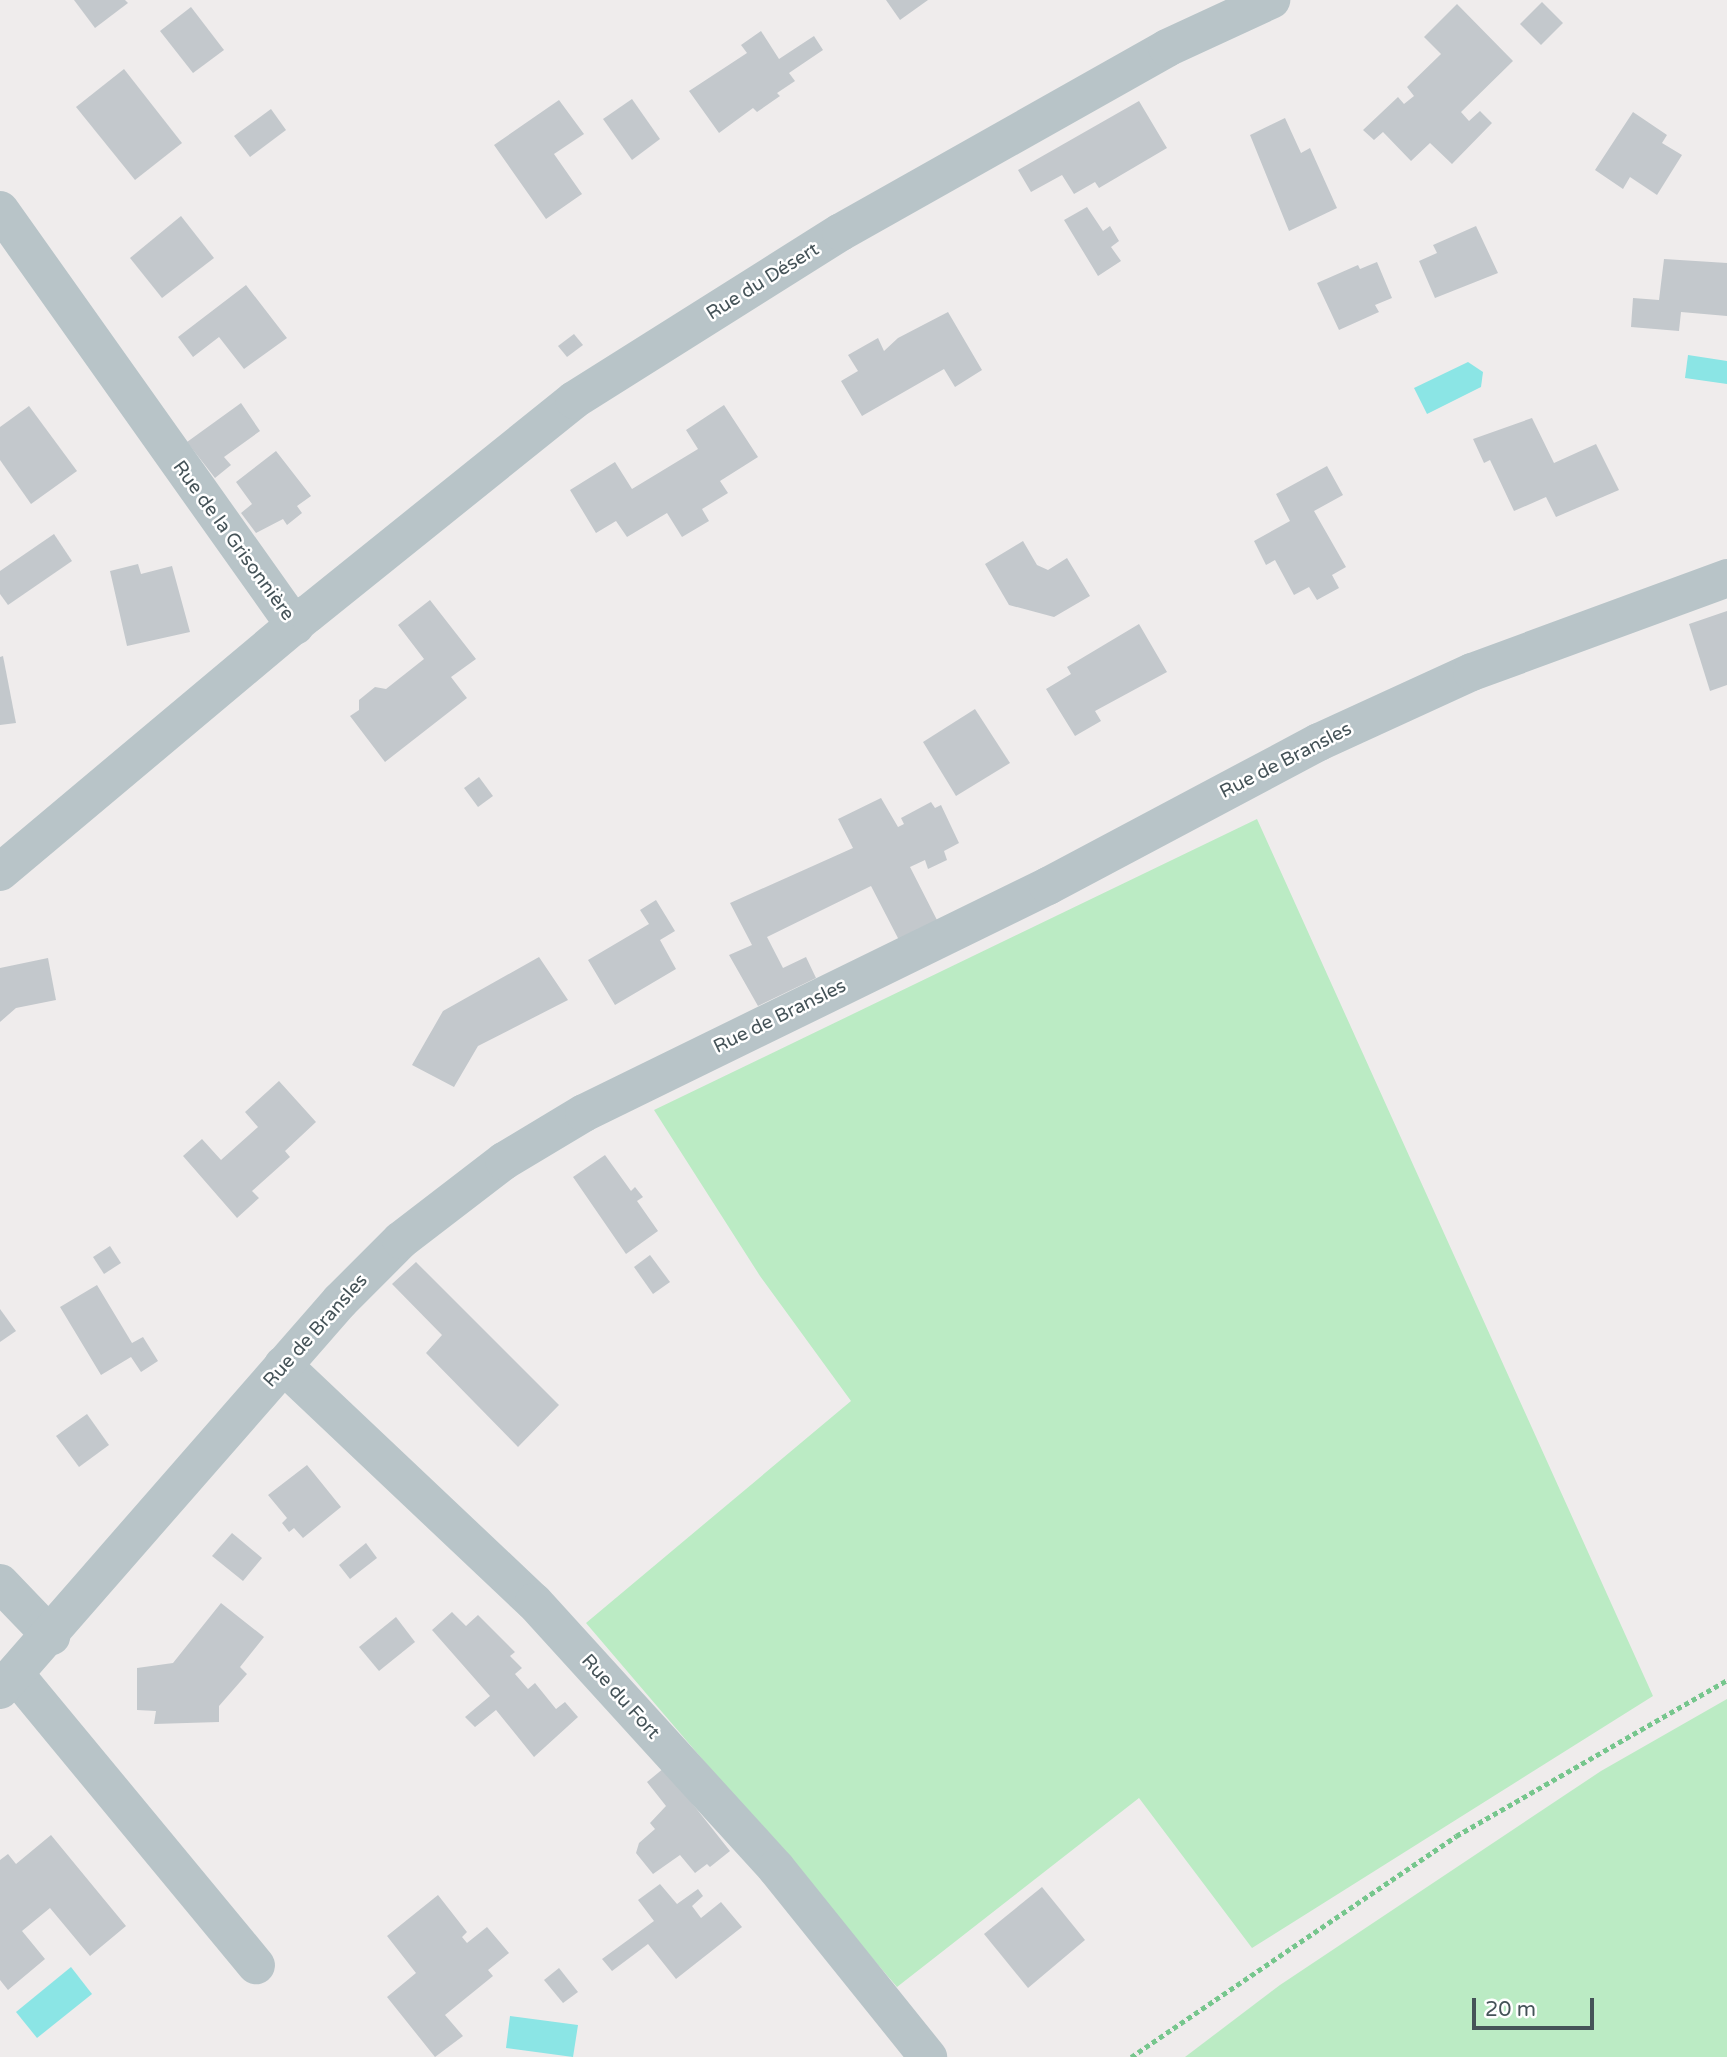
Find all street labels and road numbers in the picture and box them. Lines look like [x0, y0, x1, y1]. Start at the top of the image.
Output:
street label: Rue du Désert [703, 238, 823, 326]
street label: Rue de la Grisonnière [167, 457, 299, 625]
street label: Rue de Bransles [1216, 718, 1356, 804]
street label: Rue de Bransles [710, 975, 850, 1059]
street label: Rue de Bransles [259, 1270, 373, 1392]
street label: Rue du Fort [576, 1650, 664, 1744]

